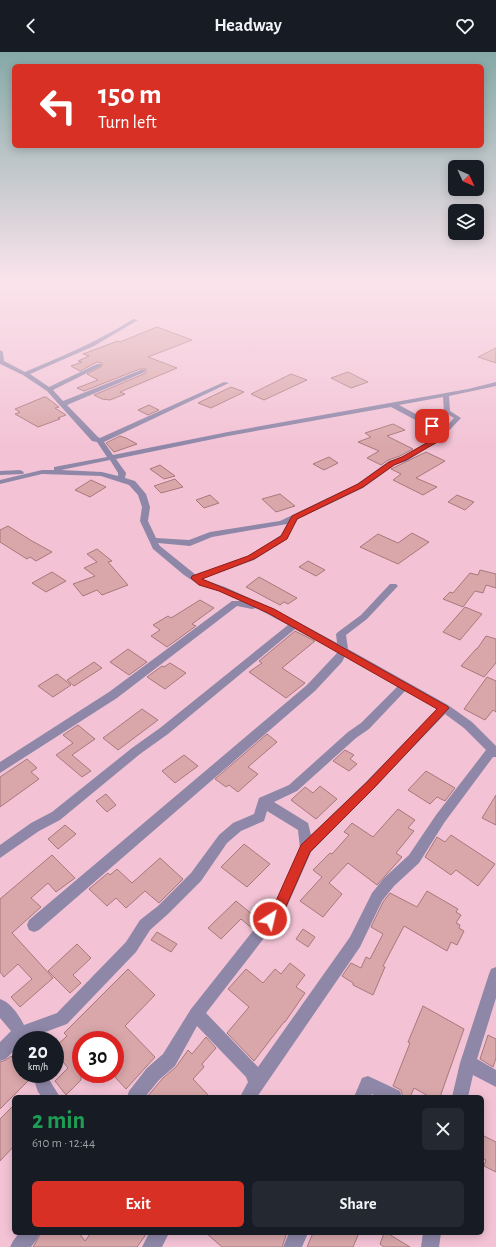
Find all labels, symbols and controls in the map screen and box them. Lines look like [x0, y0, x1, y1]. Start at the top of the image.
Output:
icon: back [20, 15, 42, 37]
icon: heart [454, 15, 476, 37]
text: Headway [214, 17, 282, 35]
icon: left [32, 80, 84, 132]
text: 150 m [98, 81, 162, 109]
text: Turn left [98, 114, 157, 132]
north arrow [448, 160, 484, 196]
map controls [448, 160, 484, 240]
button: layers [448, 204, 484, 240]
pin [415, 409, 449, 443]
icon: arrive [421, 415, 443, 437]
position arrow [249, 898, 291, 940]
speed limit sign: 30 [72, 1031, 124, 1083]
text: 20 [28, 1042, 48, 1062]
text: km/h [28, 1062, 48, 1072]
button: close [422, 1108, 464, 1150]
text: 2 min [32, 1109, 85, 1133]
text: 610 m · 12:44 [32, 1137, 95, 1150]
button: Exit [32, 1181, 244, 1227]
button: Share [252, 1181, 464, 1227]

